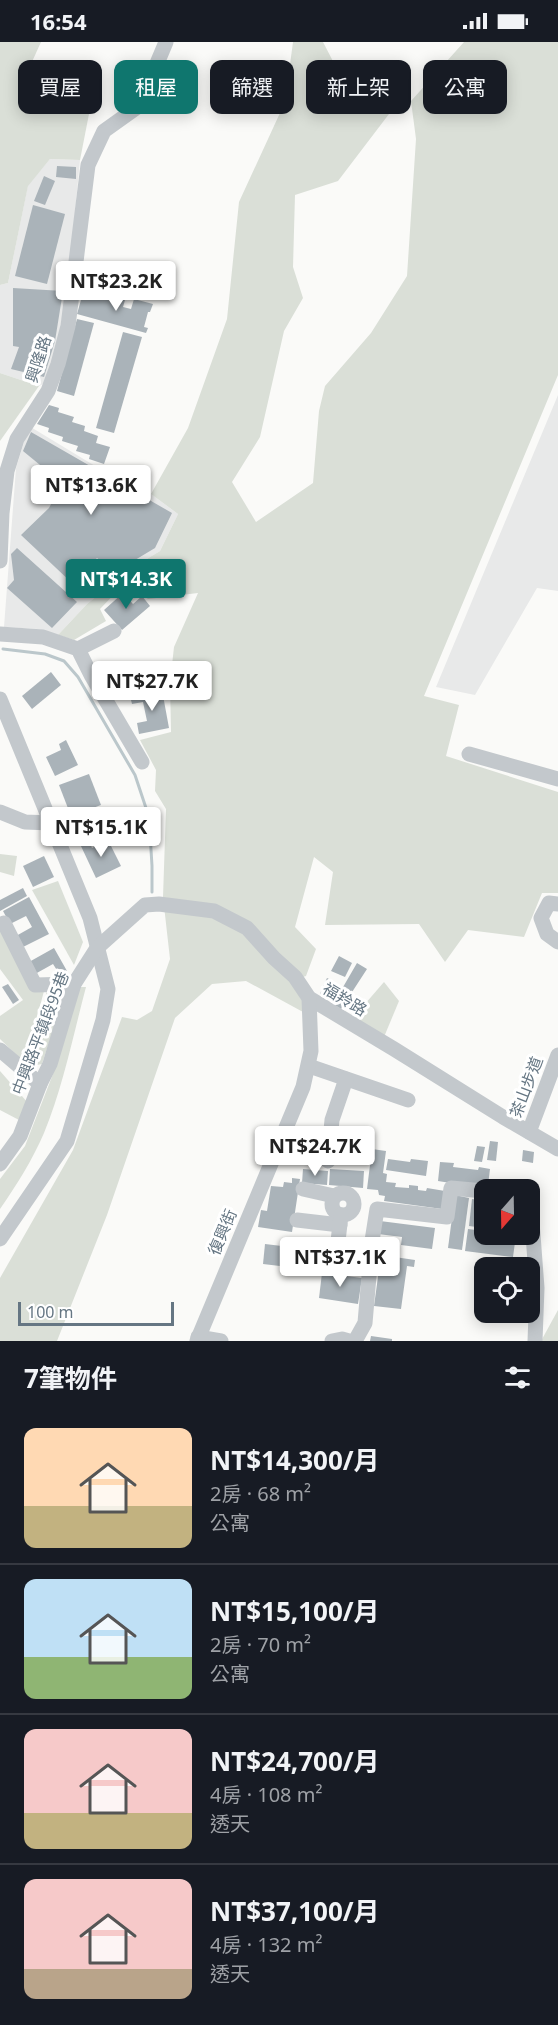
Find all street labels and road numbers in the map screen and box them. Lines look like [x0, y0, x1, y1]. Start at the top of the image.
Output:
street label: 興隆路 [20, 333, 56, 385]
street label: 中興路平鎮段95巷 [6, 968, 74, 1098]
street label: 福羚路 [319, 977, 371, 1021]
street label: 茶山步道 [504, 1053, 548, 1121]
street label: 復興街 [202, 1206, 242, 1258]

